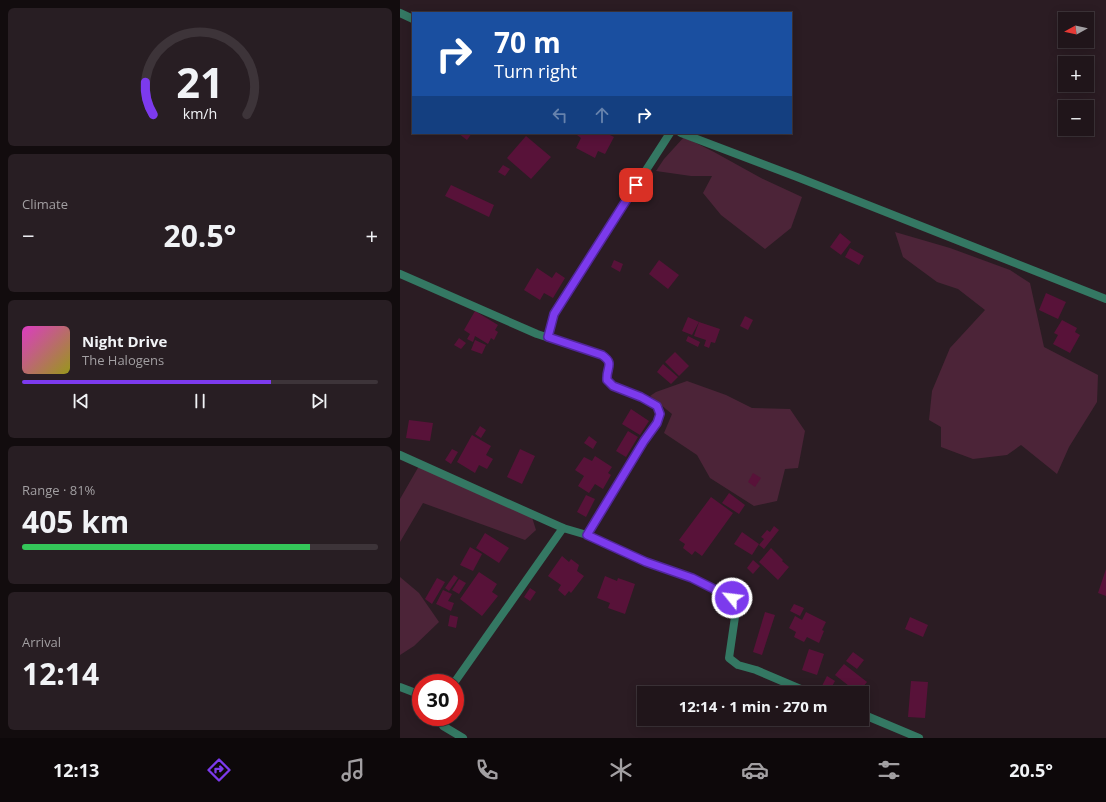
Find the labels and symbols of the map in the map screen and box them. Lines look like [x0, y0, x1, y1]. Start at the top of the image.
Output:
north arrow [1058, 12, 1094, 48]
pin [619, 168, 653, 202]
position arrow [711, 577, 753, 619]
speed limit sign: 30 [412, 674, 464, 726]

